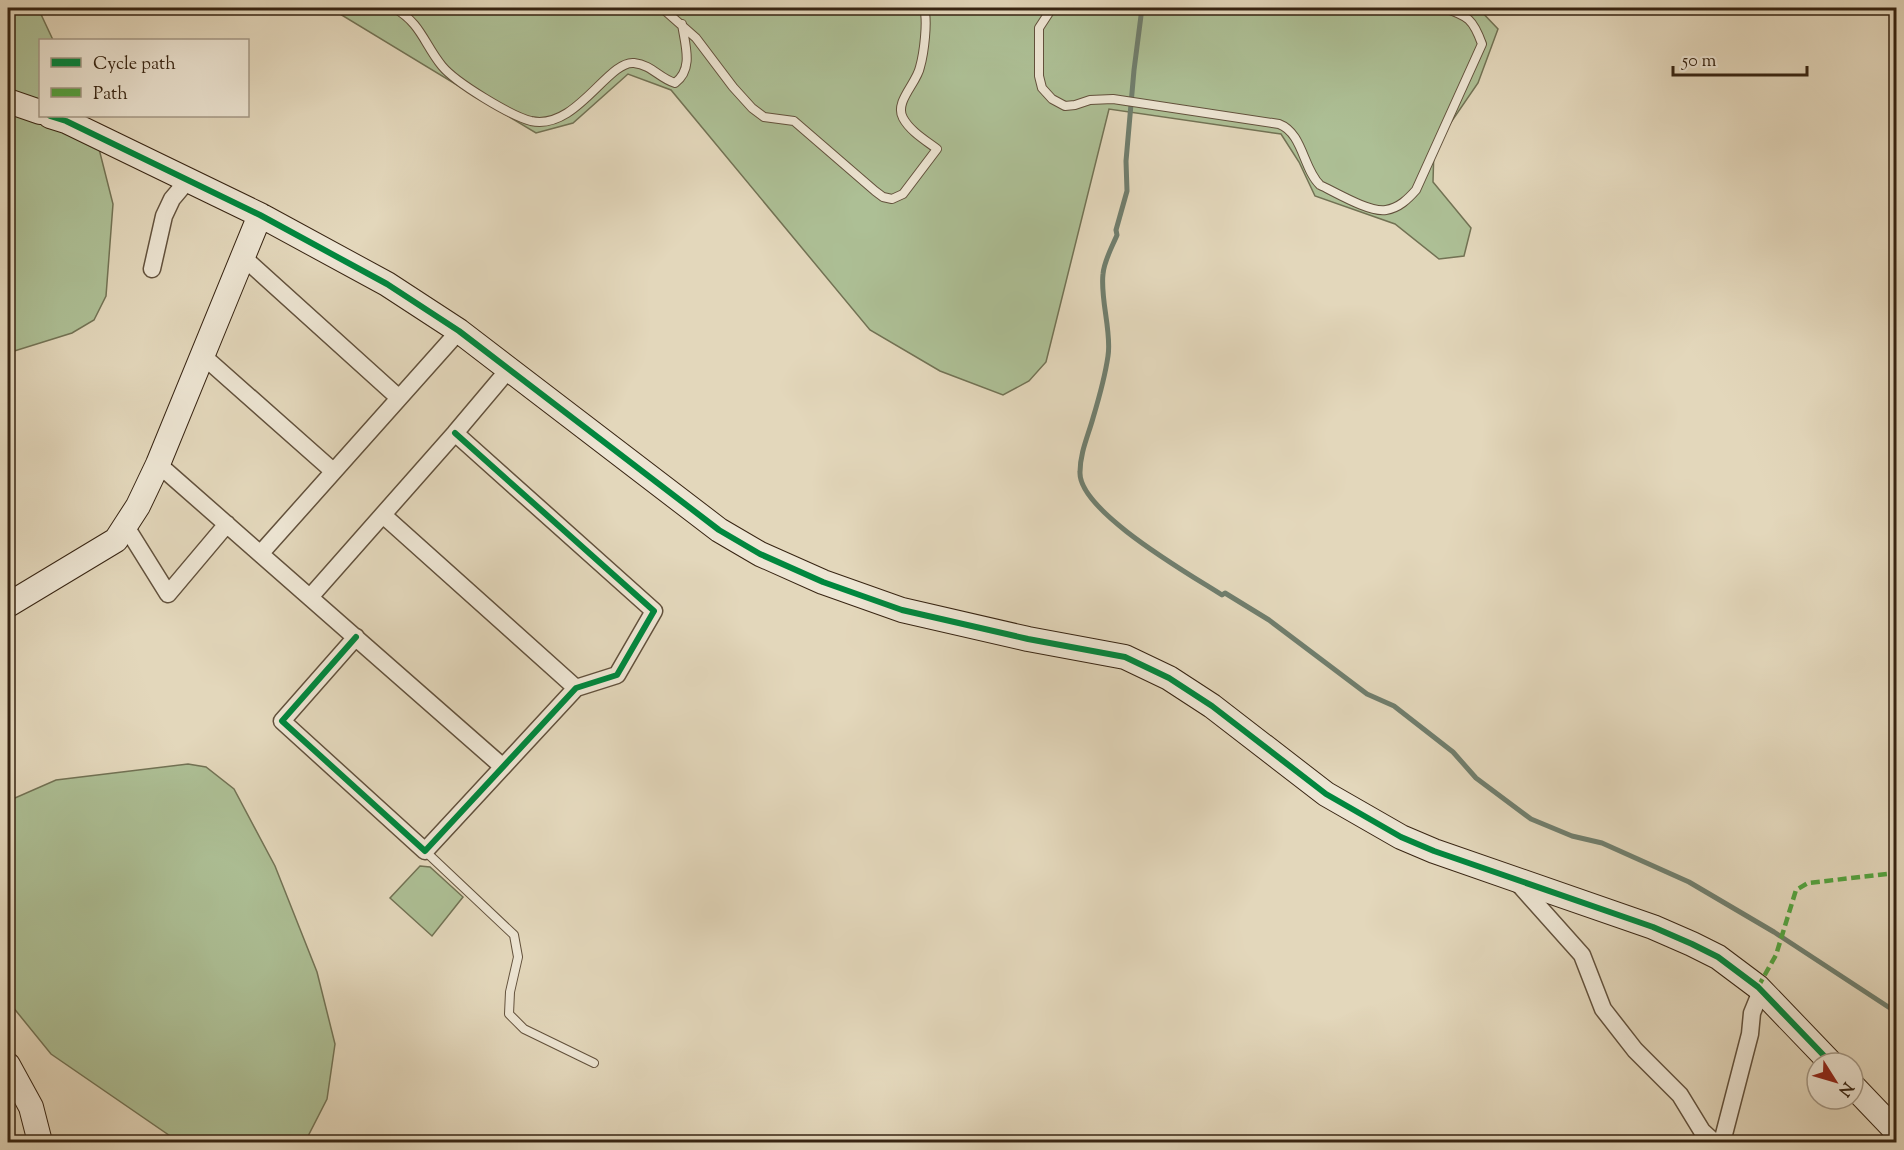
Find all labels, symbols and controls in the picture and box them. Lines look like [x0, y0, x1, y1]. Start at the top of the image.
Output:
legend [39, 39, 249, 117]
scale bar [1673, 39, 1806, 77]
text: 50 m [1681, 49, 1717, 75]
text: Cycle path [93, 52, 176, 78]
text: Path [93, 82, 128, 108]
north arrow [1805, 1051, 1865, 1111]
text: N [1832, 1076, 1858, 1101]

